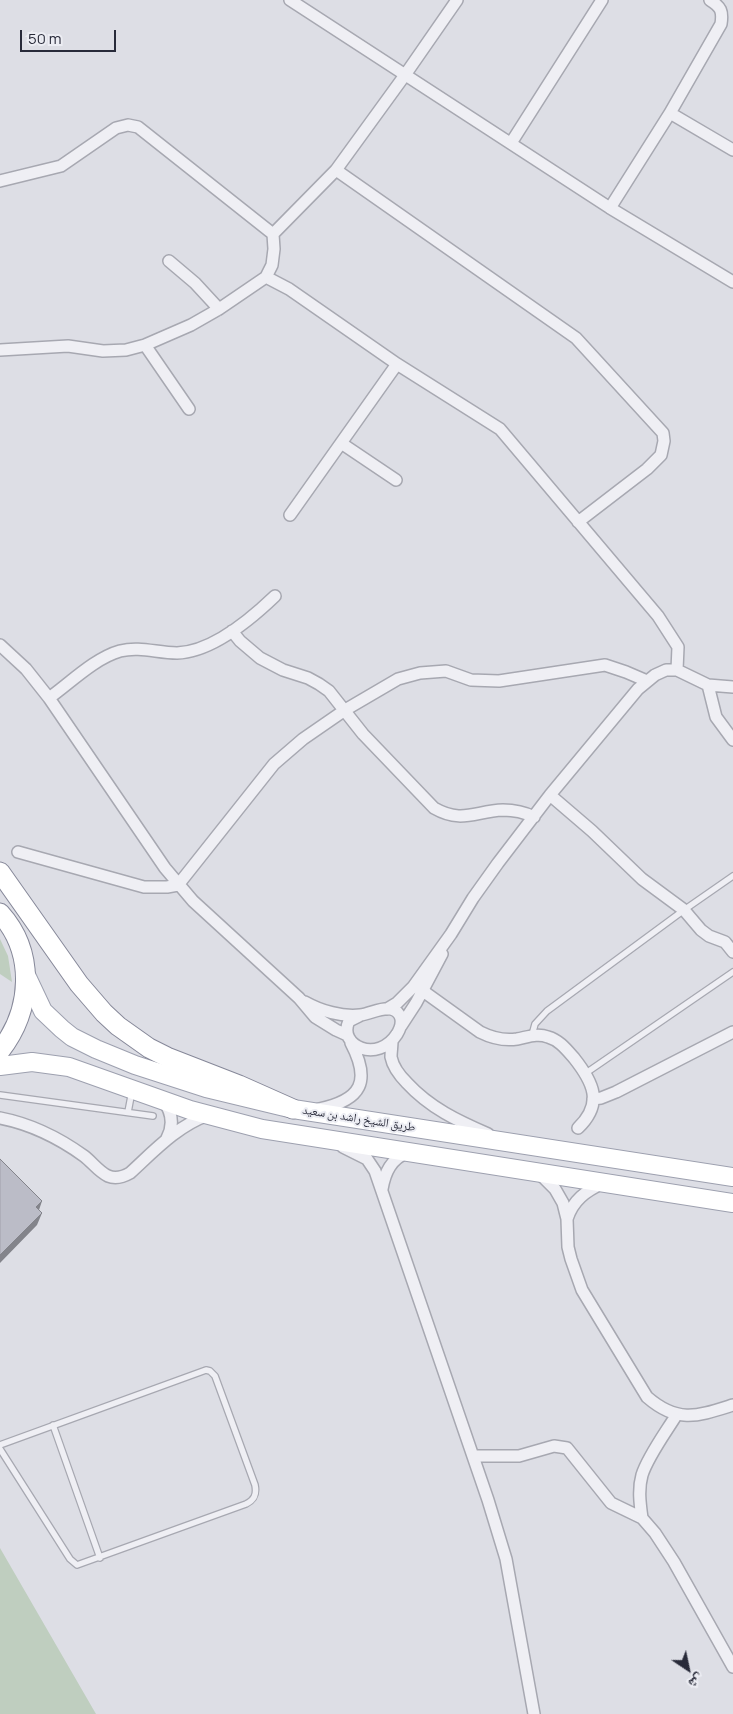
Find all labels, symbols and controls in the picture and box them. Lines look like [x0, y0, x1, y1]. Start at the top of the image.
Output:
scale bar [22, 20, 119, 52]
text: 50 m [28, 28, 62, 49]
street label: طريق الشيخ راشد بن سعيد [302, 1103, 416, 1135]
north arrow [663, 1644, 713, 1694]
text: ش [685, 1670, 708, 1694]

